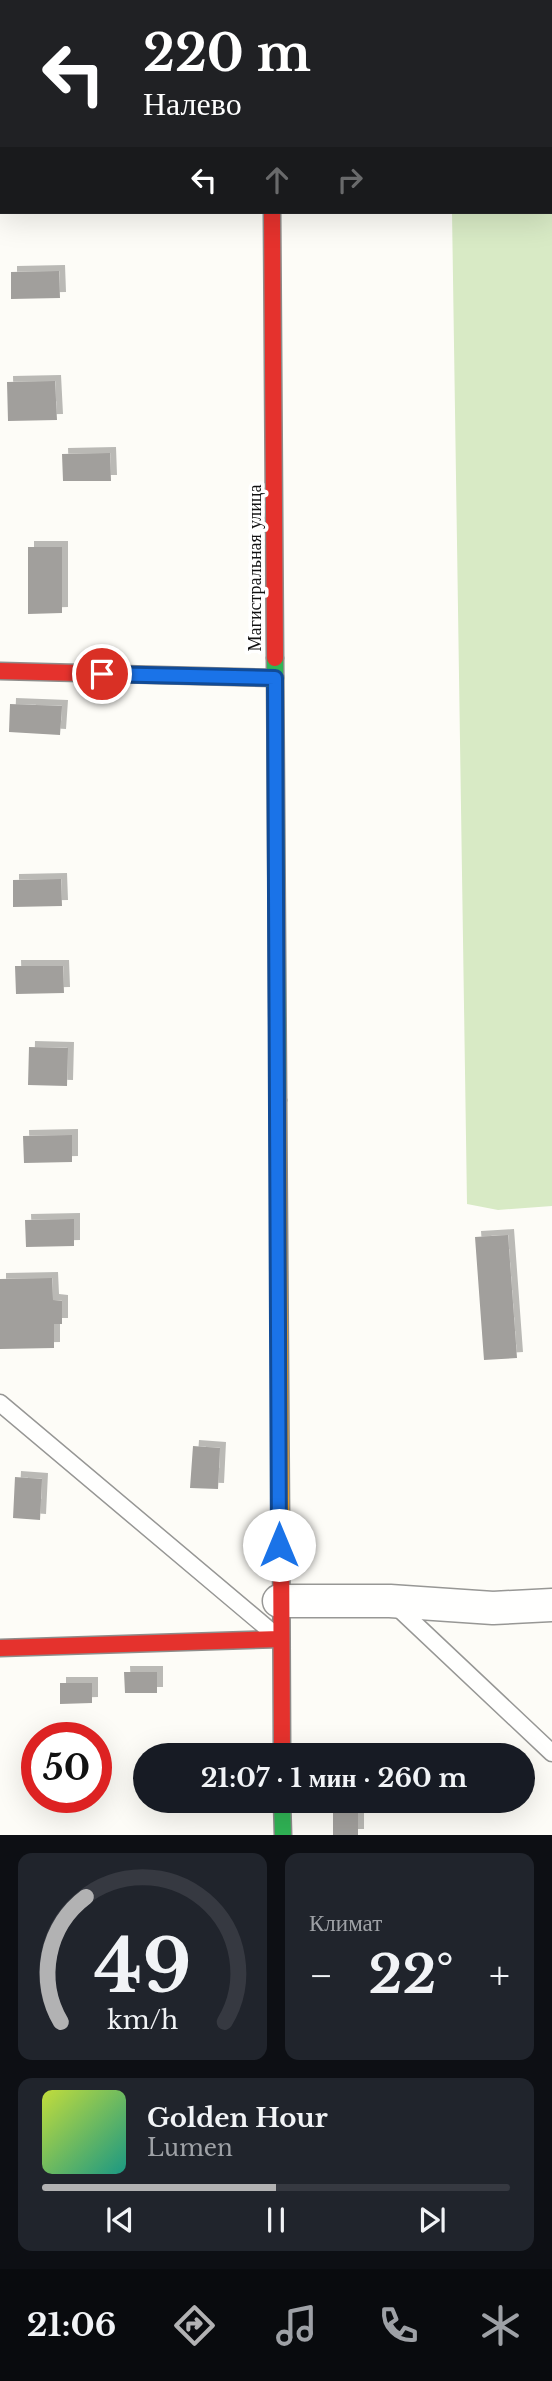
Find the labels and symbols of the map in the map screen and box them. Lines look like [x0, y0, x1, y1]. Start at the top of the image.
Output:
street label: Магистральная улица [244, 485, 266, 651]
pin [72, 644, 132, 704]
position arrow [242, 1508, 316, 1582]
speed limit sign: 50 [21, 1722, 112, 1813]

